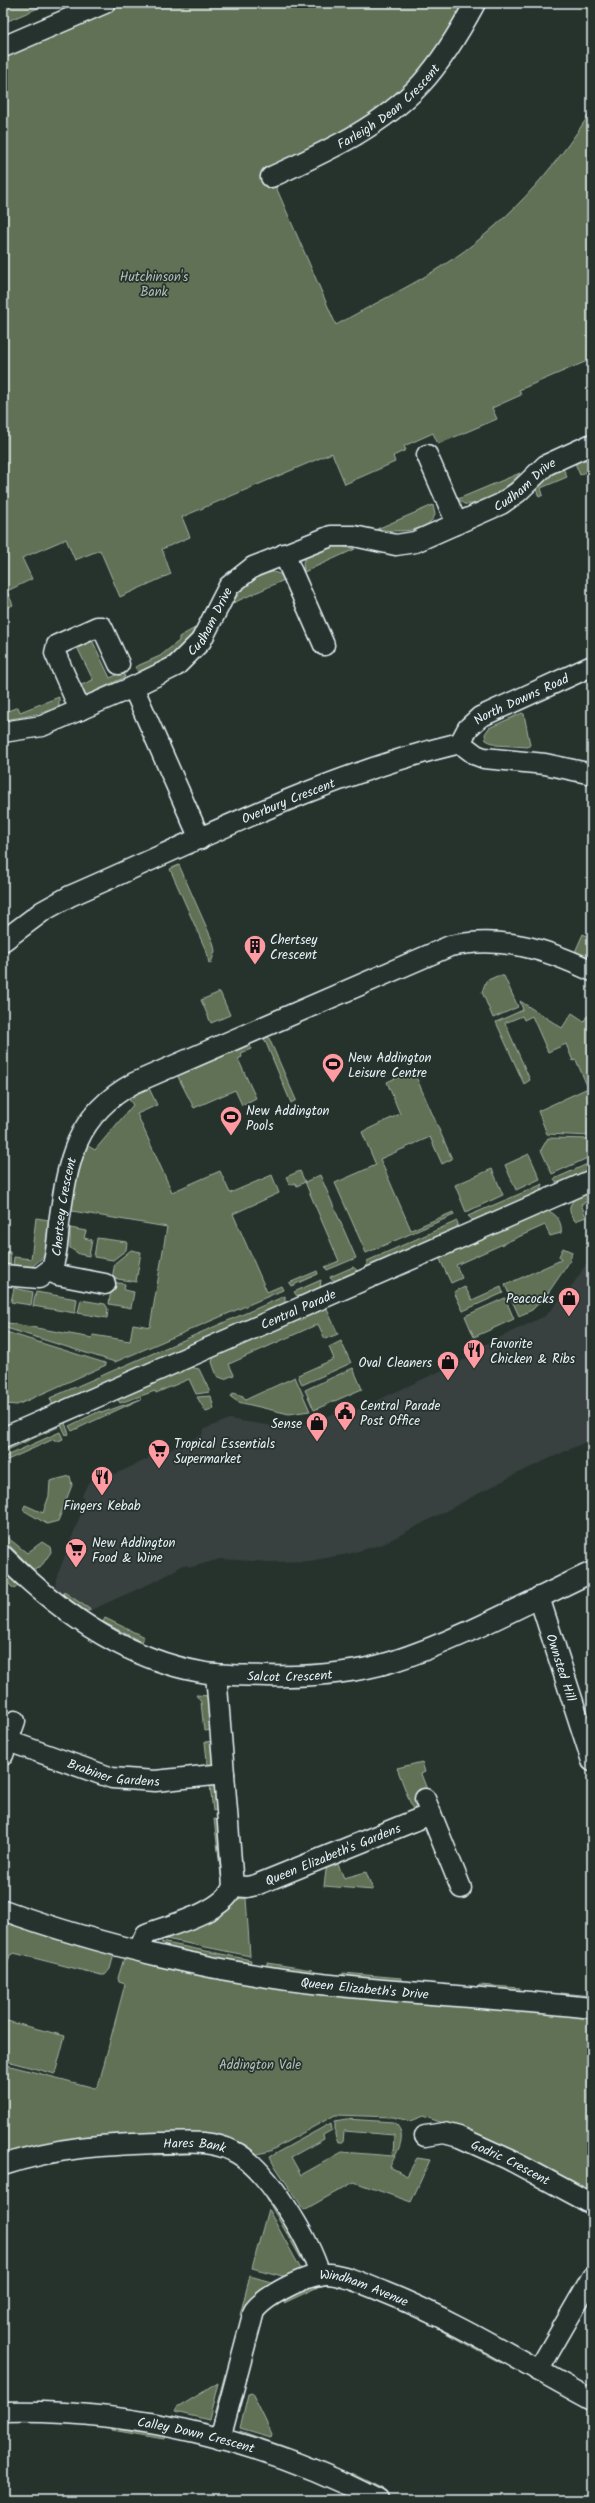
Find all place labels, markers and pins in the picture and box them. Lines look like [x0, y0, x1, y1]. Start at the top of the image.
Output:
place label: Chertsey Crescent [270, 930, 318, 966]
building icon: Chertsey Crescent [242, 933, 268, 966]
place label: New Addington Leisure Centre [348, 1048, 432, 1084]
sports icon: New Addington Leisure Centre [320, 1051, 346, 1084]
place label: New Addington Pools [246, 1101, 330, 1137]
sports icon: New Addington Pools [218, 1104, 244, 1137]
shop icon: Peacocks [556, 1285, 582, 1318]
place label: Peacocks [506, 1289, 554, 1310]
place label: Favorite Chicken & Ribs [490, 1334, 576, 1370]
restaurant icon: Favorite Chicken & Ribs [461, 1337, 487, 1370]
shop icon: Oval Cleaners [435, 1349, 461, 1382]
place label: Oval Cleaners [359, 1353, 432, 1374]
place label: Central Parade Post Office [360, 1396, 440, 1432]
public building icon: Central Parade Post Office [332, 1399, 358, 1432]
shop icon: Sense [304, 1410, 330, 1443]
place label: Sense [271, 1414, 302, 1435]
place label: Tropical Essentials Supermarket [174, 1434, 276, 1470]
supermarket icon: Tropical Essentials Supermarket [146, 1437, 172, 1470]
restaurant icon: Fingers Kebab [89, 1464, 115, 1497]
place label: Fingers Kebab [63, 1496, 141, 1517]
place label: New Addington Food & Wine [92, 1533, 176, 1569]
supermarket icon: New Addington Food & Wine [63, 1536, 89, 1569]

